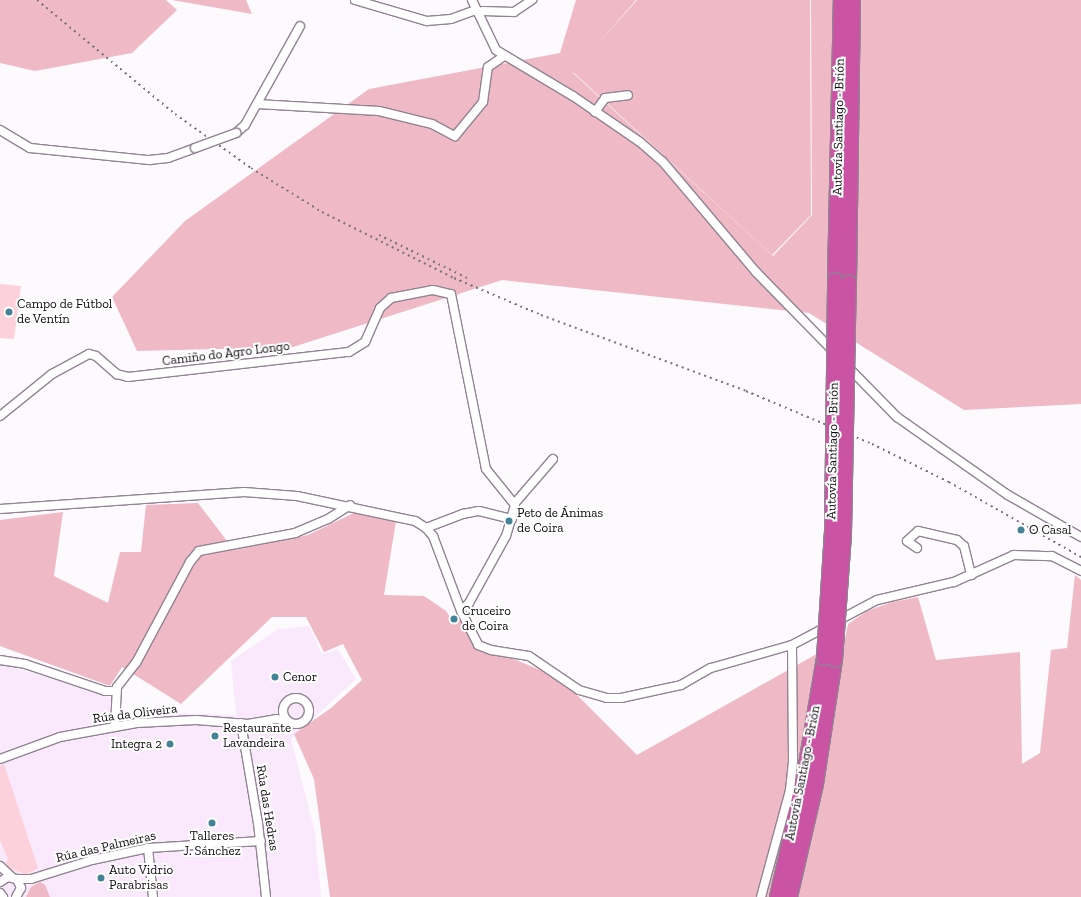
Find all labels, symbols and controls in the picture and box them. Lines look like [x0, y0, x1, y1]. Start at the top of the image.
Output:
street label: Autovía Santiago - Brión [830, 58, 848, 196]
place label: Campo de Fútbol de Ventín [17, 297, 112, 328]
marker: Campo de Fútbol de Ventín [4, 307, 14, 317]
street label: Camiño do Agro Longo [161, 338, 291, 370]
street label: Autovía Santiago - Brión [824, 382, 842, 520]
place label: Peto de Ánimas de Coira [517, 506, 604, 537]
marker: Peto de Ánimas de Coira [504, 516, 514, 526]
place label: O Casal [1029, 522, 1072, 538]
marker: O Casal [1016, 525, 1026, 535]
place label: Cruceiro de Coira [462, 604, 511, 635]
marker: Cruceiro de Coira [449, 614, 459, 624]
place label: Cenor [283, 669, 317, 685]
marker: Cenor [270, 672, 280, 682]
street label: Rúa da Oliveira [92, 701, 178, 727]
street label: Autovía Santiago - Brión [782, 704, 824, 842]
place label: Restaurante Lavandeira [223, 721, 291, 752]
marker: Restaurante Lavandeira [210, 731, 220, 741]
place label: Integra 2 [111, 736, 162, 752]
marker: Integra 2 [165, 739, 175, 749]
street label: Rúa das Hedras [253, 764, 281, 852]
marker: Talleres J. Sánchez [207, 818, 217, 828]
street label: Rúa das Palmeiras [54, 828, 158, 866]
place label: Talleres J. Sánchez [183, 829, 241, 860]
place label: Auto Vidrio Parabrisas [109, 863, 174, 894]
marker: Auto Vidrio Parabrisas [96, 873, 106, 883]

